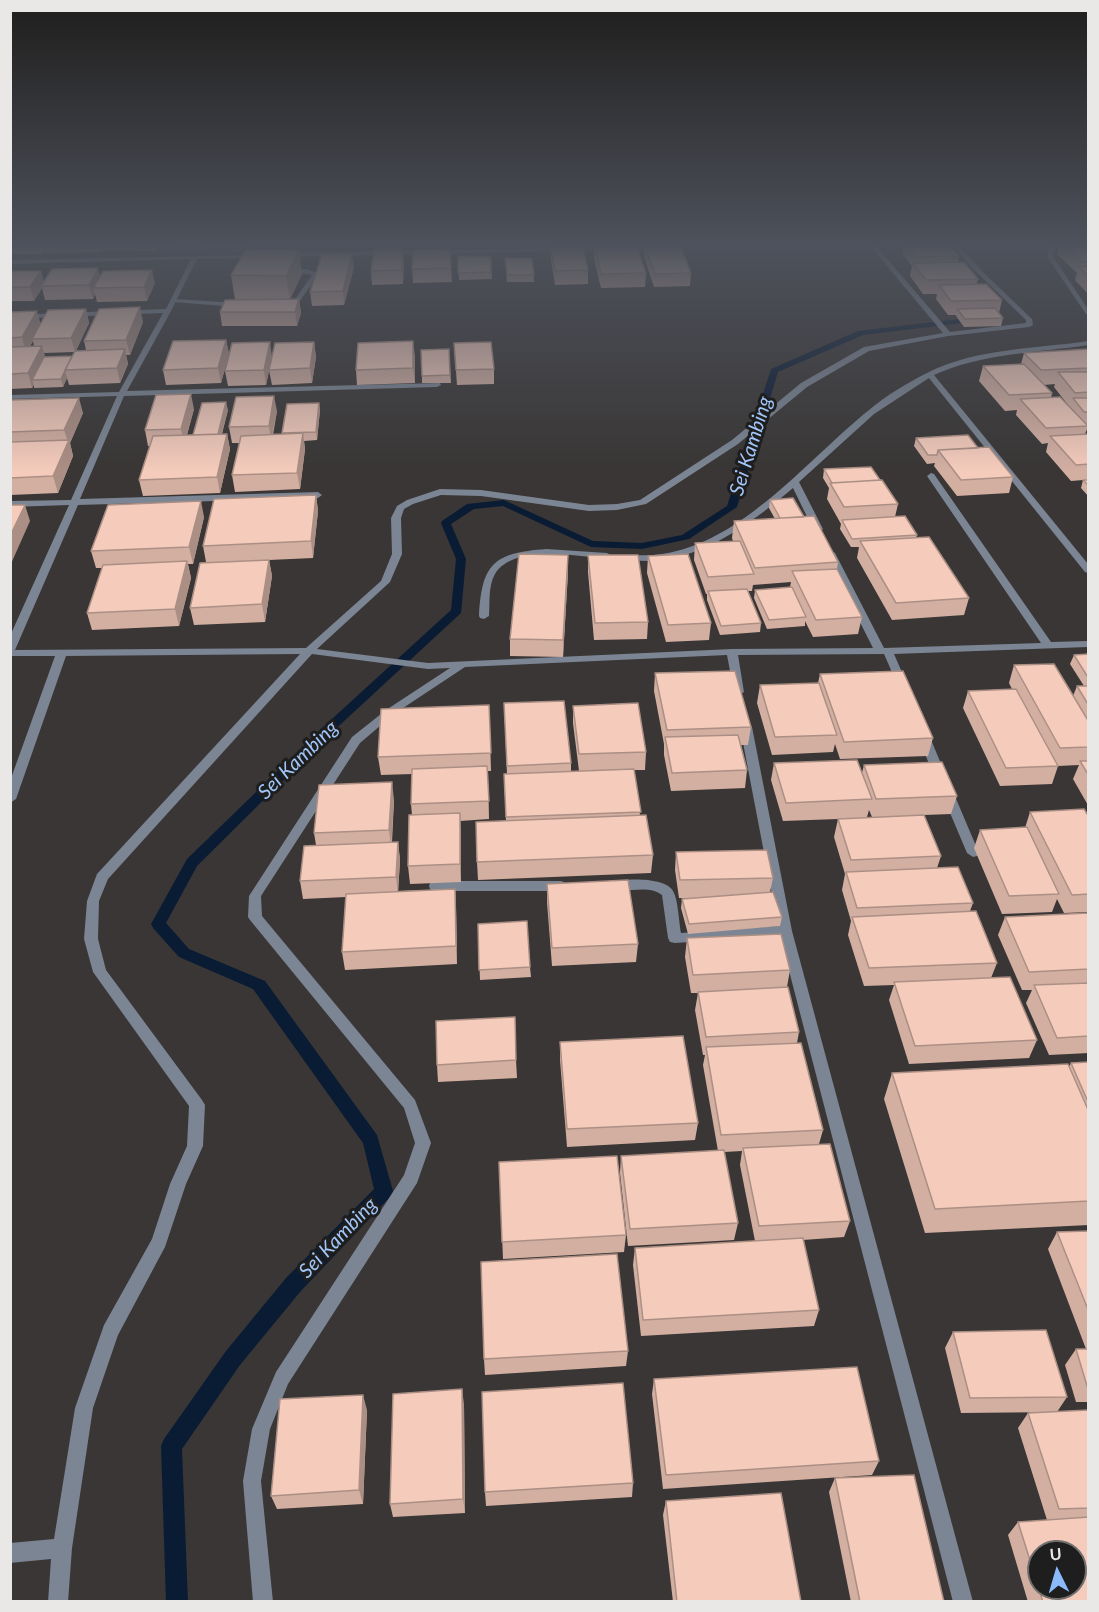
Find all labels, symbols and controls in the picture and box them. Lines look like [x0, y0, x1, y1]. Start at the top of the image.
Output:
water label: Sei Kambing [725, 394, 777, 498]
water label: Sei Kambing [253, 716, 343, 804]
water label: Sei Kambing [294, 1193, 382, 1283]
north arrow [1027, 1540, 1087, 1600]
text: U [1049, 1544, 1062, 1564]

